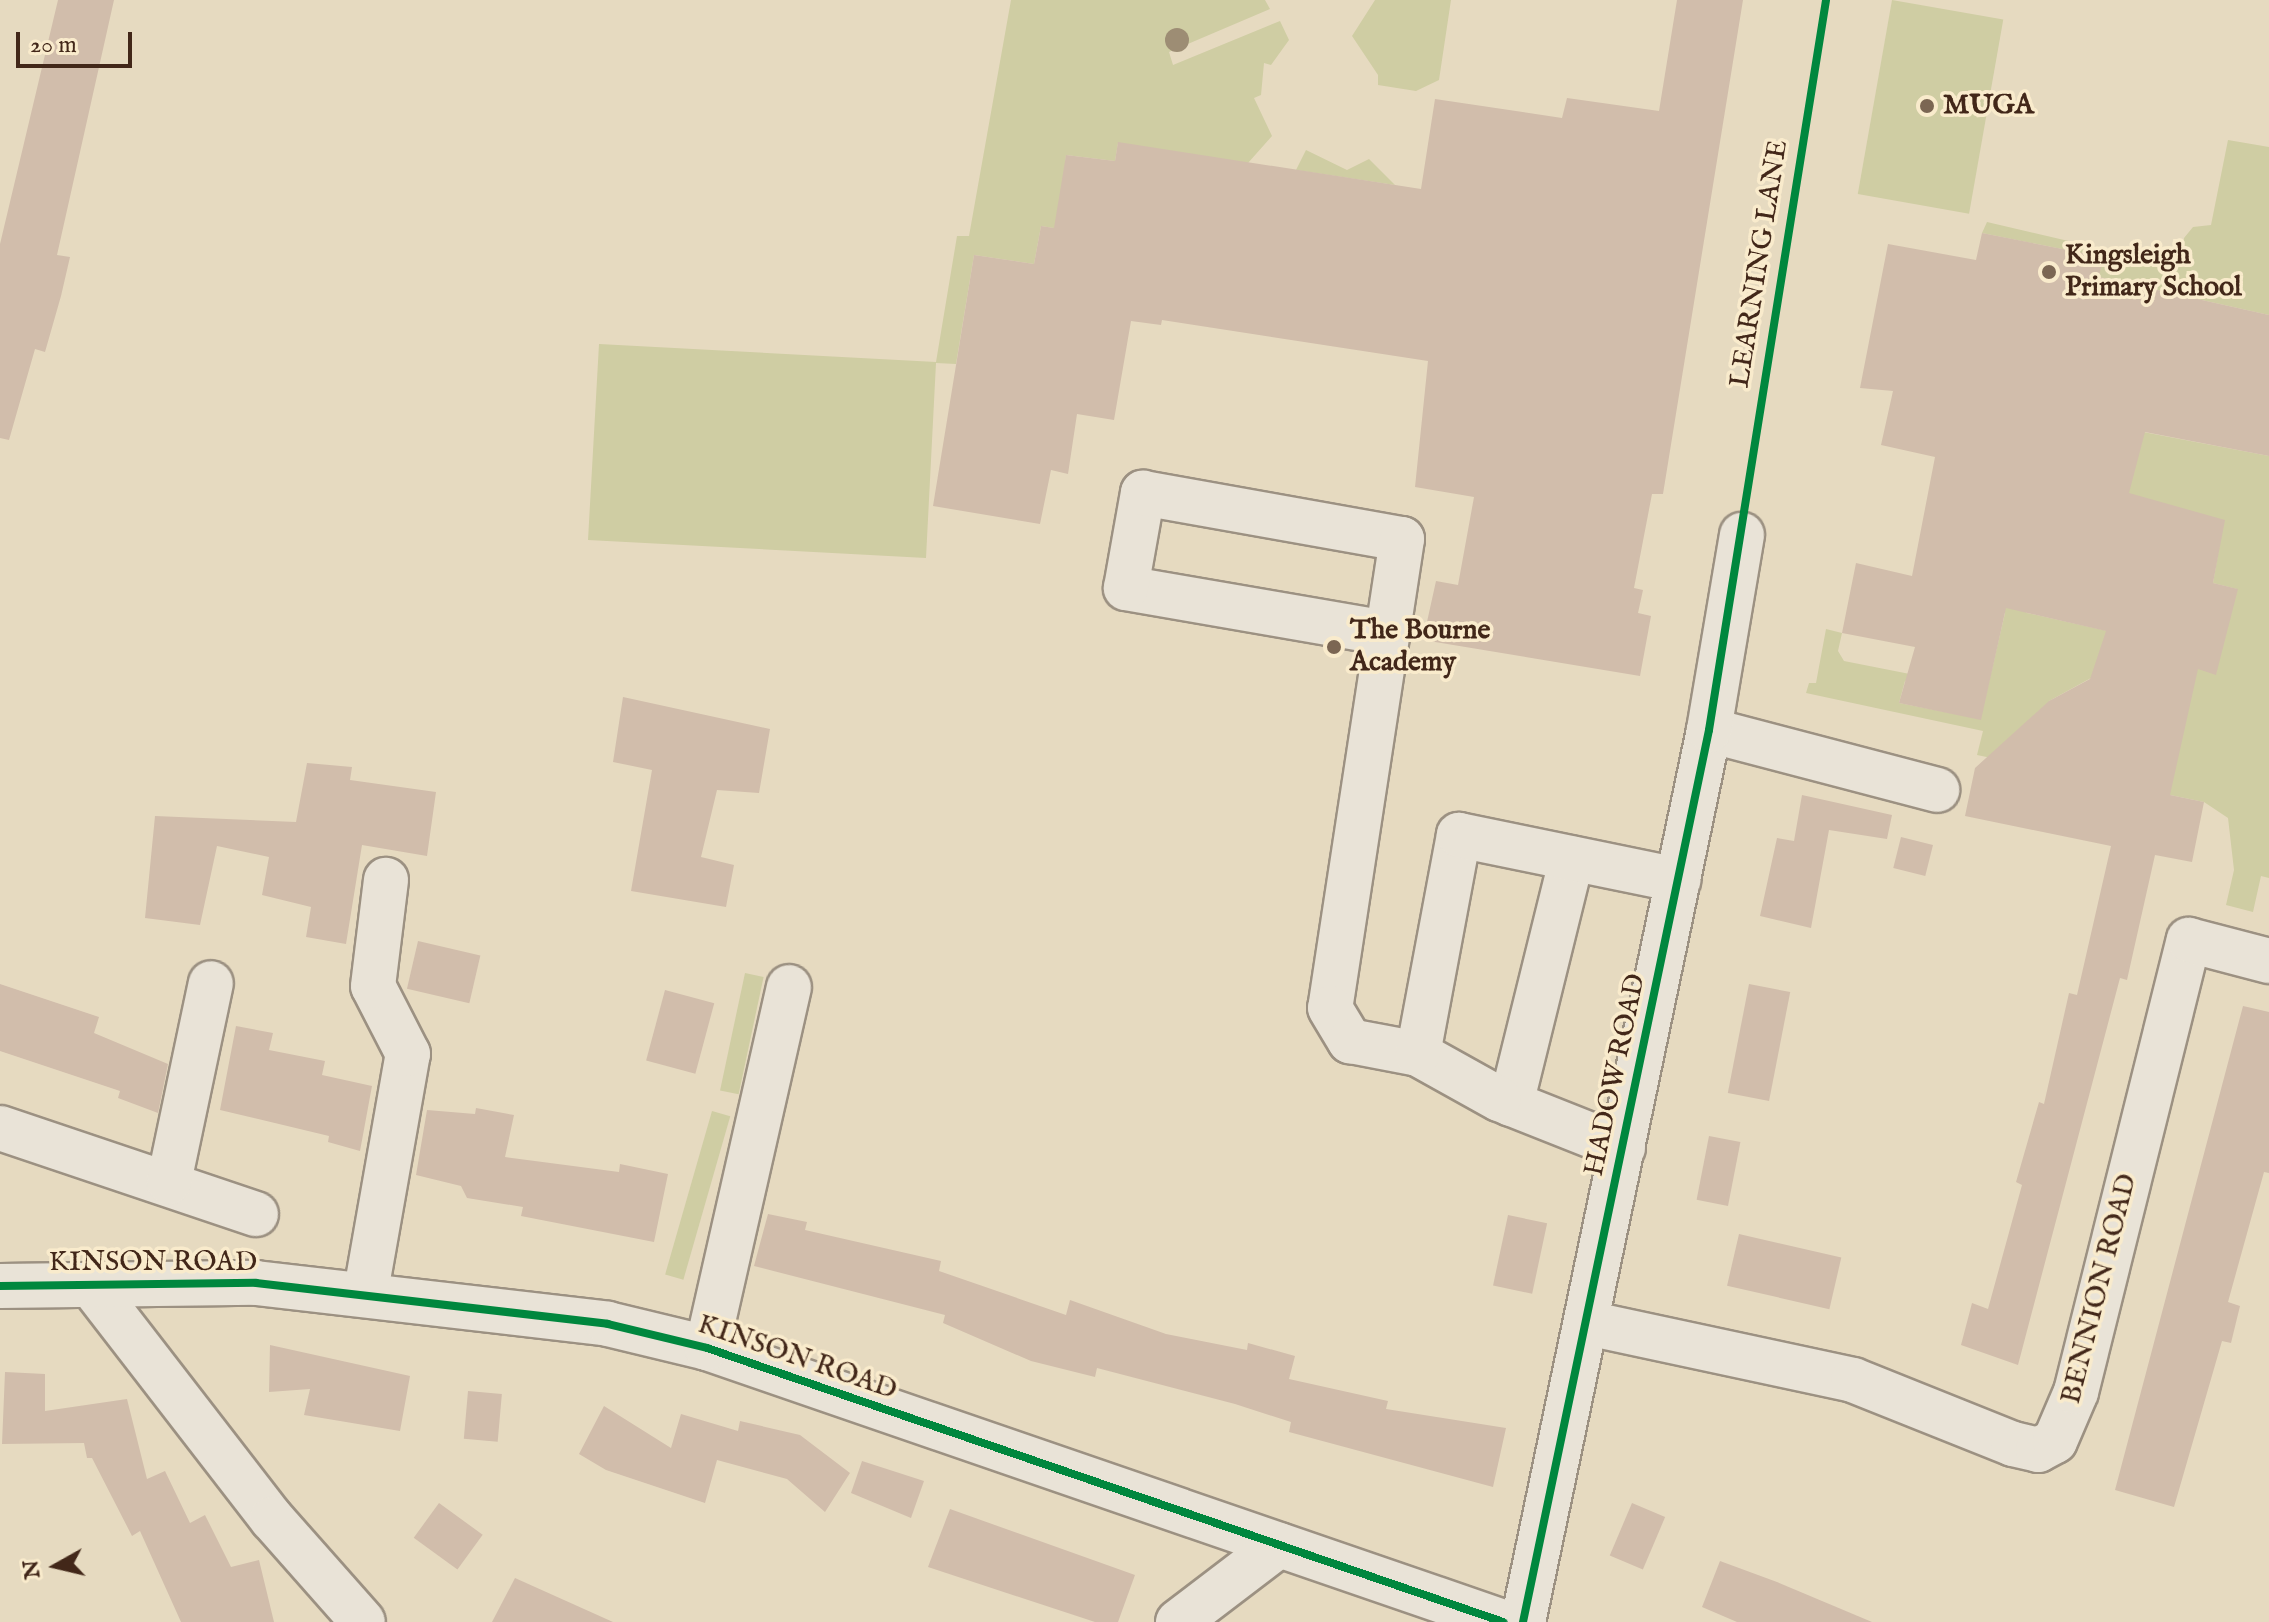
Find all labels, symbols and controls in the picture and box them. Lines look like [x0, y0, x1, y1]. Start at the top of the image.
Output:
scale bar [20, 16, 136, 66]
text: 20 m [30, 30, 77, 61]
place label: MUGA [1943, 89, 2034, 123]
marker: MUGA [1918, 97, 1936, 115]
street label: LEARNING LANE [1724, 138, 1796, 390]
place label: Kingsleigh Primary School [2065, 239, 2242, 305]
marker: Kingsleigh Primary School [2040, 263, 2058, 281]
place label: The Bourne Academy [1350, 614, 1490, 680]
marker: The Bourne Academy [1325, 638, 1343, 656]
street label: HADOW ROAD [1578, 971, 1654, 1179]
street label: BENNION ROAD [2055, 1170, 2145, 1408]
street label: KINSON ROAD [49, 1246, 257, 1280]
street label: KINSON ROAD [693, 1308, 901, 1408]
north arrow [16, 1526, 96, 1606]
text: N [17, 1558, 47, 1581]

